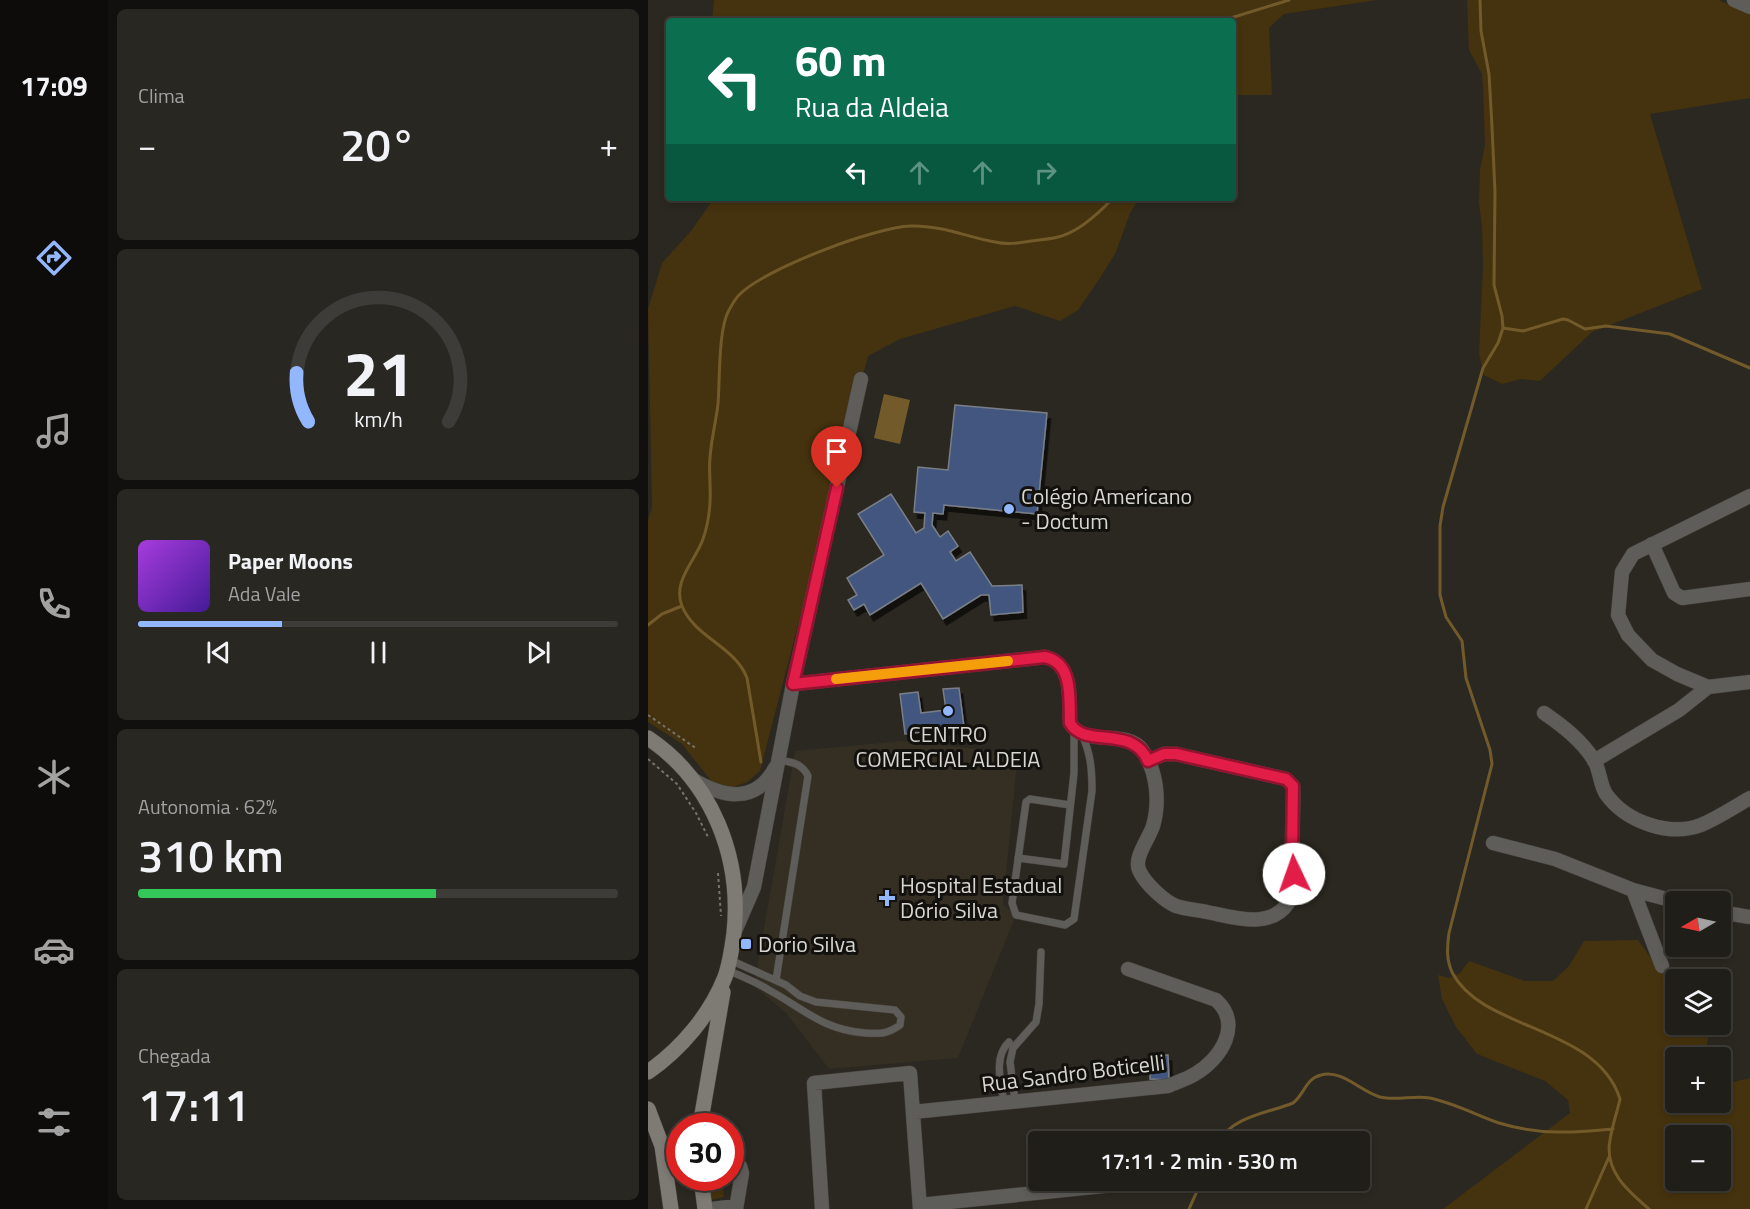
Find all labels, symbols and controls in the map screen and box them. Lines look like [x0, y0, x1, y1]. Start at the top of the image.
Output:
text: 60 m [795, 28, 887, 92]
icon: left [696, 42, 774, 120]
text: 17:09 [20, 65, 88, 106]
text: Clima [138, 80, 185, 111]
text: Rua da Aldeia [795, 86, 949, 127]
text: 20° [340, 110, 416, 178]
text: − [138, 120, 156, 170]
text: + [600, 120, 618, 170]
icon: left [840, 156, 873, 189]
icon: ahead [903, 156, 936, 189]
icon: ahead [966, 156, 999, 189]
icon: right [1029, 156, 1062, 189]
icon: directions [33, 237, 75, 279]
text: 21 [343, 325, 413, 420]
text: km/h [354, 403, 402, 435]
icon: music [33, 410, 75, 452]
pin [811, 426, 862, 488]
icon: arrive [820, 435, 853, 468]
place label: Colégio Americano - Doctum [1021, 479, 1192, 538]
marker: Colégio Americano - Doctum [1002, 502, 1016, 516]
text: Paper Moons [228, 544, 353, 578]
text: Ada Vale [228, 578, 301, 609]
icon: phone [33, 583, 75, 625]
icon: previous [202, 636, 235, 669]
icon: pause [362, 636, 395, 669]
icon: next [522, 636, 555, 669]
marker: CENTRO COMERCIAL ALDEIA [941, 704, 955, 718]
place label: CENTRO COMERCIAL ALDEIA [856, 717, 1040, 776]
icon: climate [33, 756, 75, 798]
text: Autonomia · 62% [138, 791, 277, 822]
text: 310 km [138, 821, 284, 889]
position arrow [1262, 842, 1326, 906]
place label: Hospital Estadual Dório Silva [900, 868, 1062, 927]
marker: Hospital Estadual Dório Silva [878, 889, 896, 907]
north arrow [1665, 891, 1731, 957]
map controls [1665, 891, 1731, 1191]
place label: Dorio Silva [758, 927, 856, 961]
icon: car [33, 929, 75, 971]
marker: Dorio Silva [739, 937, 753, 951]
button: layers [1665, 969, 1731, 1035]
text: Chegada [138, 1040, 211, 1071]
street label: Rua Sandro Boticelli [979, 1045, 1167, 1101]
button: + [1665, 1047, 1731, 1113]
text: 17:11 [138, 1070, 250, 1138]
icon: filters [33, 1101, 75, 1143]
speed limit sign: 30 [666, 1113, 744, 1191]
button: − [1665, 1125, 1731, 1191]
text: 17:11 · 2 min · 530 m [1100, 1144, 1298, 1178]

